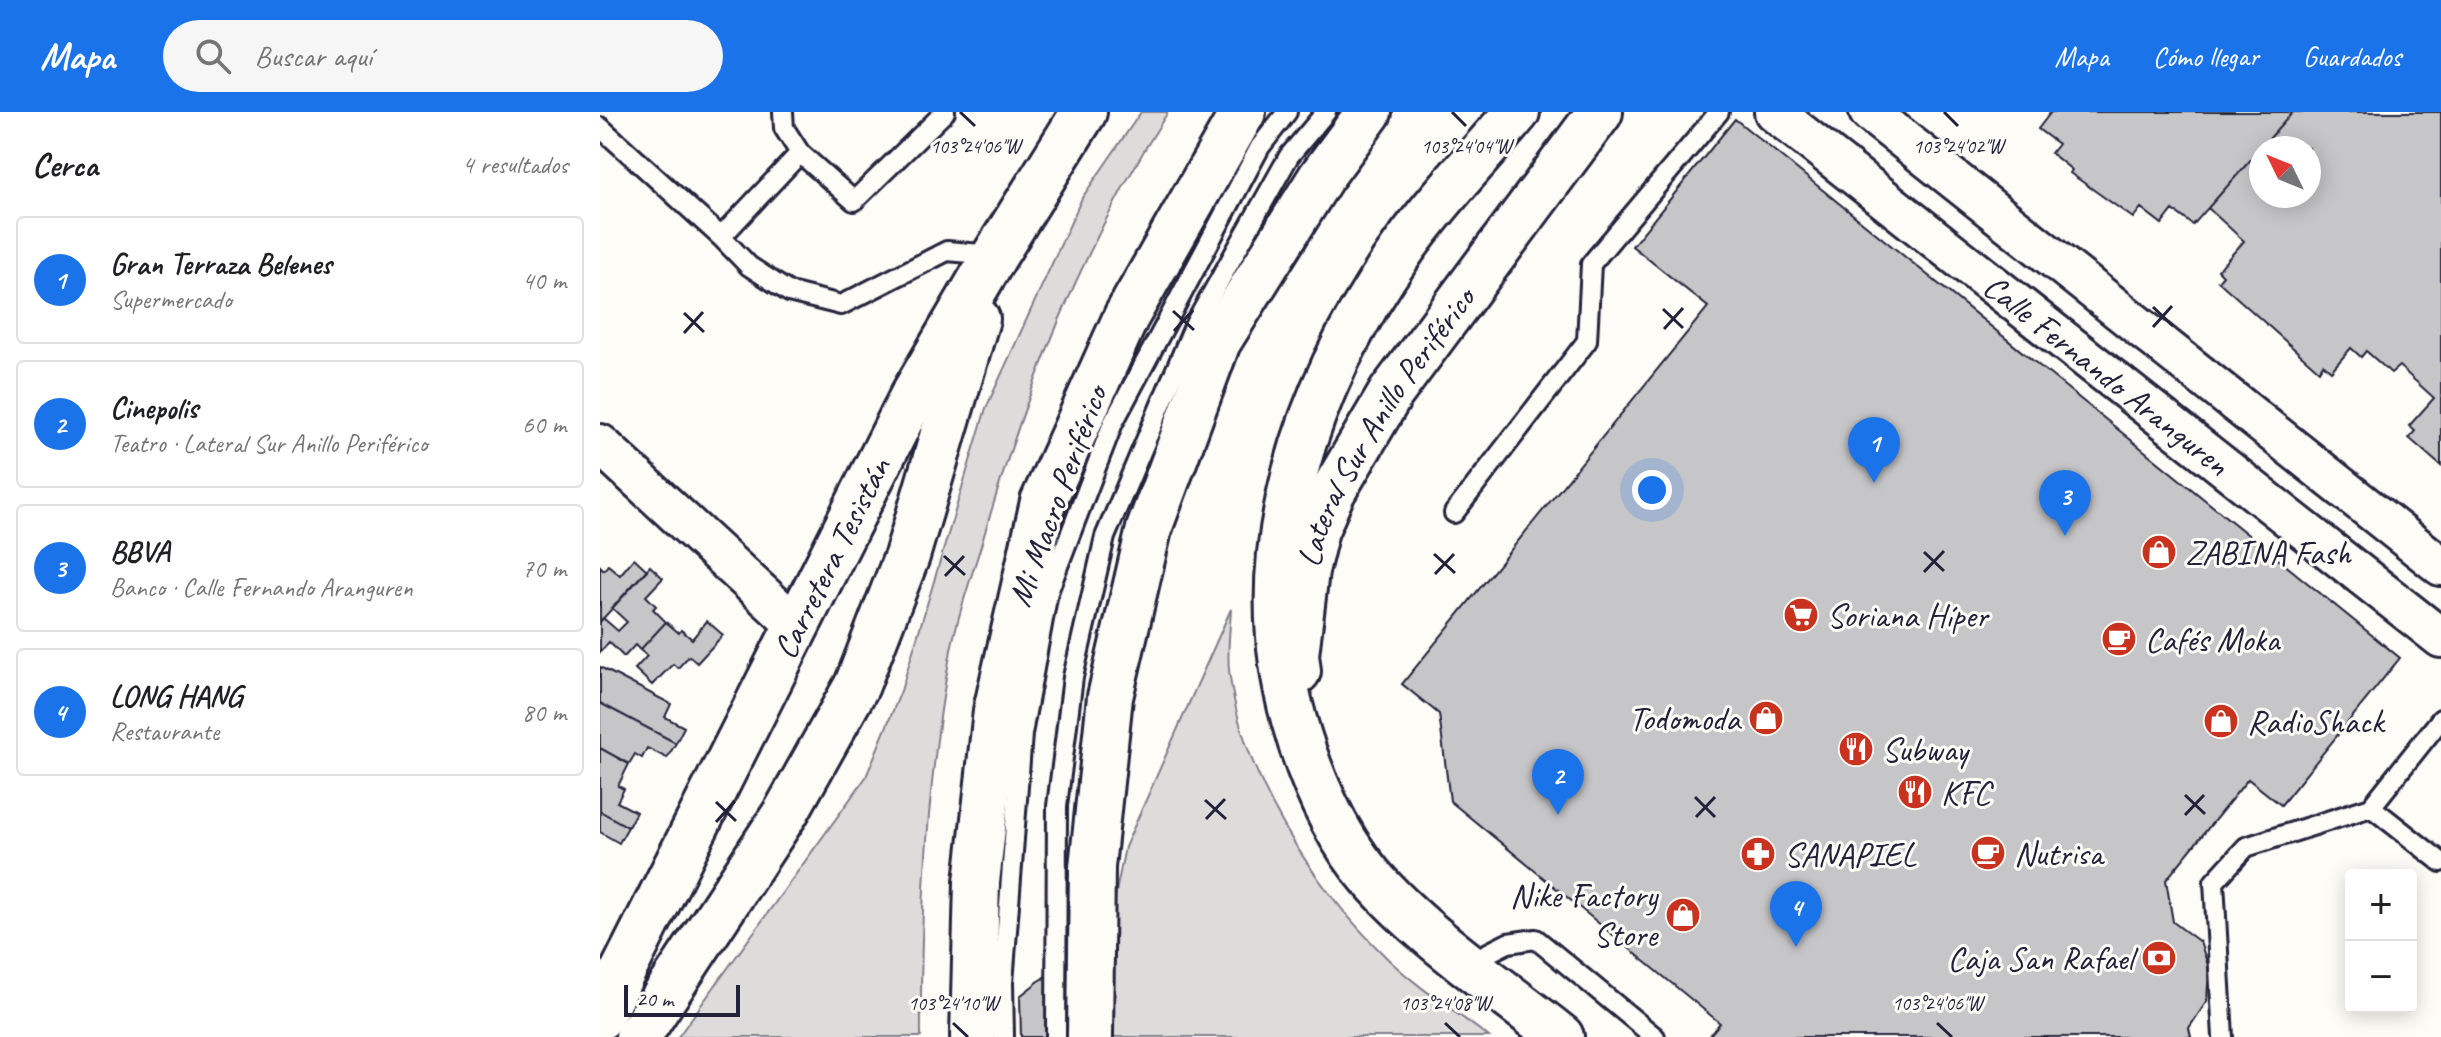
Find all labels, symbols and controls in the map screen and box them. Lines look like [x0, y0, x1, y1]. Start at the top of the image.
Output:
search box [163, 20, 723, 92]
text: Mapa [40, 33, 115, 80]
icon: search [191, 34, 235, 78]
text: Buscar aquí [255, 37, 372, 75]
text: Mapa [2054, 39, 2109, 74]
text: Cómo llegar [2153, 39, 2259, 74]
text: Guardados [2303, 39, 2401, 74]
text: 103°24'06"W [930, 134, 1024, 159]
text: 103°24'04"W [1421, 134, 1515, 159]
text: 103°24'02"W [1913, 134, 2007, 159]
north arrow [2249, 136, 2321, 208]
text: Cerca [32, 143, 98, 186]
text: 4 resultados [462, 148, 568, 181]
text: Gran Terraza Belenes [110, 245, 331, 283]
text: 1 [54, 264, 66, 297]
text: 40 m [522, 264, 566, 297]
street label: Calle Fernando Aranguren [1975, 264, 2239, 485]
street label: Lateral Sur Anillo Periférico [1286, 275, 1486, 571]
text: Supermercado [110, 283, 232, 316]
street label: Mi Macro Periférico [997, 376, 1118, 612]
text: Cinepolis [110, 389, 198, 427]
text: 2 [54, 408, 66, 441]
text: 60 m [522, 408, 566, 441]
pin: 1 [1848, 417, 1900, 483]
text: Teatro · Lateral Sur Anillo Periférico [110, 427, 427, 460]
street label: Carretera Tesistán [762, 449, 900, 666]
your location [1632, 470, 1672, 510]
pin: 3 [2039, 470, 2091, 536]
place label: ZABINA Fash [2185, 531, 2352, 574]
text: BBVA [110, 533, 170, 571]
shop icon: ZABINA Fash [2140, 533, 2178, 571]
text: 3 [54, 552, 66, 585]
text: 70 m [522, 552, 566, 585]
text: Banco · Calle Fernando Aranguren [110, 571, 413, 604]
place label: Soriana Híper [1827, 594, 1991, 637]
supermarket icon: Soriana Híper [1782, 596, 1820, 634]
place label: Cafés Moka [2145, 618, 2282, 661]
cafe icon: Cafés Moka [2100, 620, 2138, 658]
text: LONG HANG [110, 677, 242, 715]
text: 4 [54, 696, 66, 729]
text: 80 m [522, 696, 566, 729]
place label: Todomoda [1629, 697, 1742, 740]
shop icon: Todomoda [1747, 699, 1785, 737]
place label: RadioShack [2247, 700, 2386, 743]
shop icon: RadioShack [2202, 702, 2240, 740]
text: Restaurante [110, 715, 219, 748]
place label: Subway [1882, 728, 1971, 771]
restaurant icon: Subway [1837, 730, 1875, 768]
pin: 2 [1532, 749, 1584, 815]
place label: KFC [1941, 771, 1994, 814]
restaurant icon: KFC [1896, 773, 1934, 811]
place label: Nutrisa [2014, 832, 2105, 875]
place label: SANAPIEL [1784, 833, 1917, 876]
cafe icon: Nutrisa [1969, 834, 2007, 872]
pharmacy icon: SANAPIEL [1739, 835, 1777, 873]
map controls [2345, 869, 2417, 1013]
button: + [2345, 869, 2417, 941]
place label: Nike Factory Store [1510, 874, 1659, 956]
pin: 4 [1770, 881, 1822, 947]
shop icon: Nike Factory Store [1664, 896, 1702, 934]
place label: Caja San Rafael [1948, 937, 2139, 980]
bank icon: Caja San Rafael [2140, 939, 2178, 977]
button: − [2345, 941, 2417, 1013]
scale bar [624, 981, 740, 1017]
text: 20 m [636, 985, 673, 1013]
text: 103°24'10"W [908, 991, 1002, 1016]
text: 103°24'08"W [1400, 991, 1494, 1016]
text: 103°24'06"W [1892, 991, 1986, 1016]

